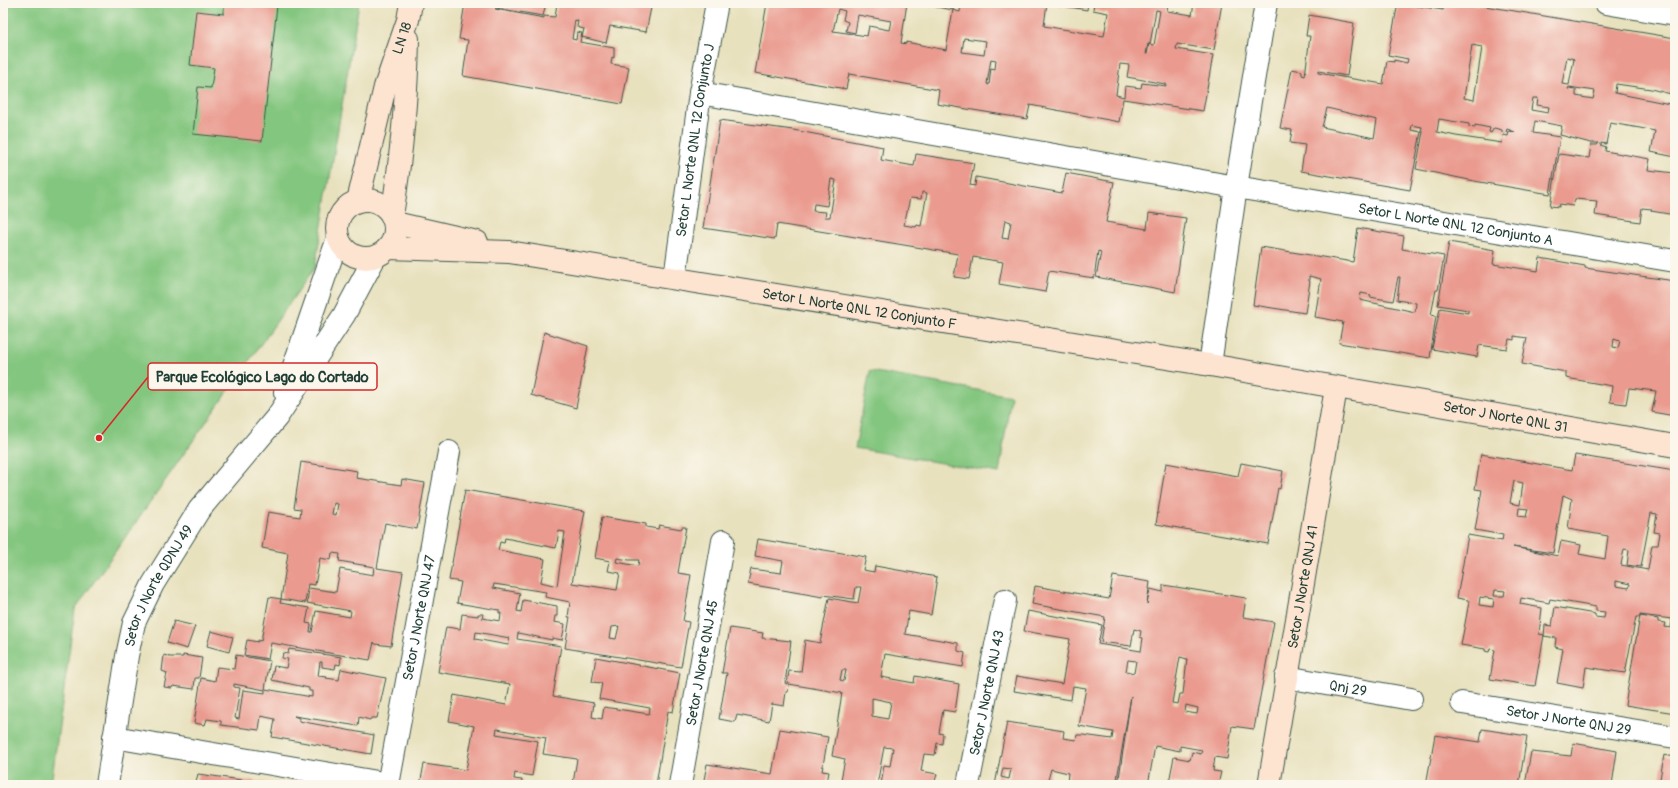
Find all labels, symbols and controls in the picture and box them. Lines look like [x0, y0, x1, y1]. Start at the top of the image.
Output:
street label: LN 18 [389, 20, 416, 56]
street label: Setor L Norte QNL 12 Conjunto J [673, 42, 718, 238]
street label: Setor L Norte QNL 12 Conjunto A [1357, 200, 1554, 249]
street label: Setor L Norte QNL 12 Conjunto F [761, 285, 958, 333]
callout: Parque Ecológico Lago do Cortado [148, 363, 377, 390]
text: Parque Ecológico Lago do Cortado [155, 368, 369, 387]
street label: Setor J Norte QNL 31 [1442, 398, 1569, 436]
street label: Setor J Norte QDNJ 49 [121, 522, 197, 648]
street label: Setor J Norte QNJ 41 [1284, 524, 1322, 650]
street label: Setor J Norte QNJ 47 [399, 553, 439, 682]
street label: Setor J Norte QNJ 45 [683, 599, 721, 727]
street label: Setor J Norte QNJ 43 [966, 629, 1008, 757]
street label: Qnj 29 [1328, 677, 1368, 700]
street label: Setor J Norte QNJ 29 [1505, 702, 1632, 739]

